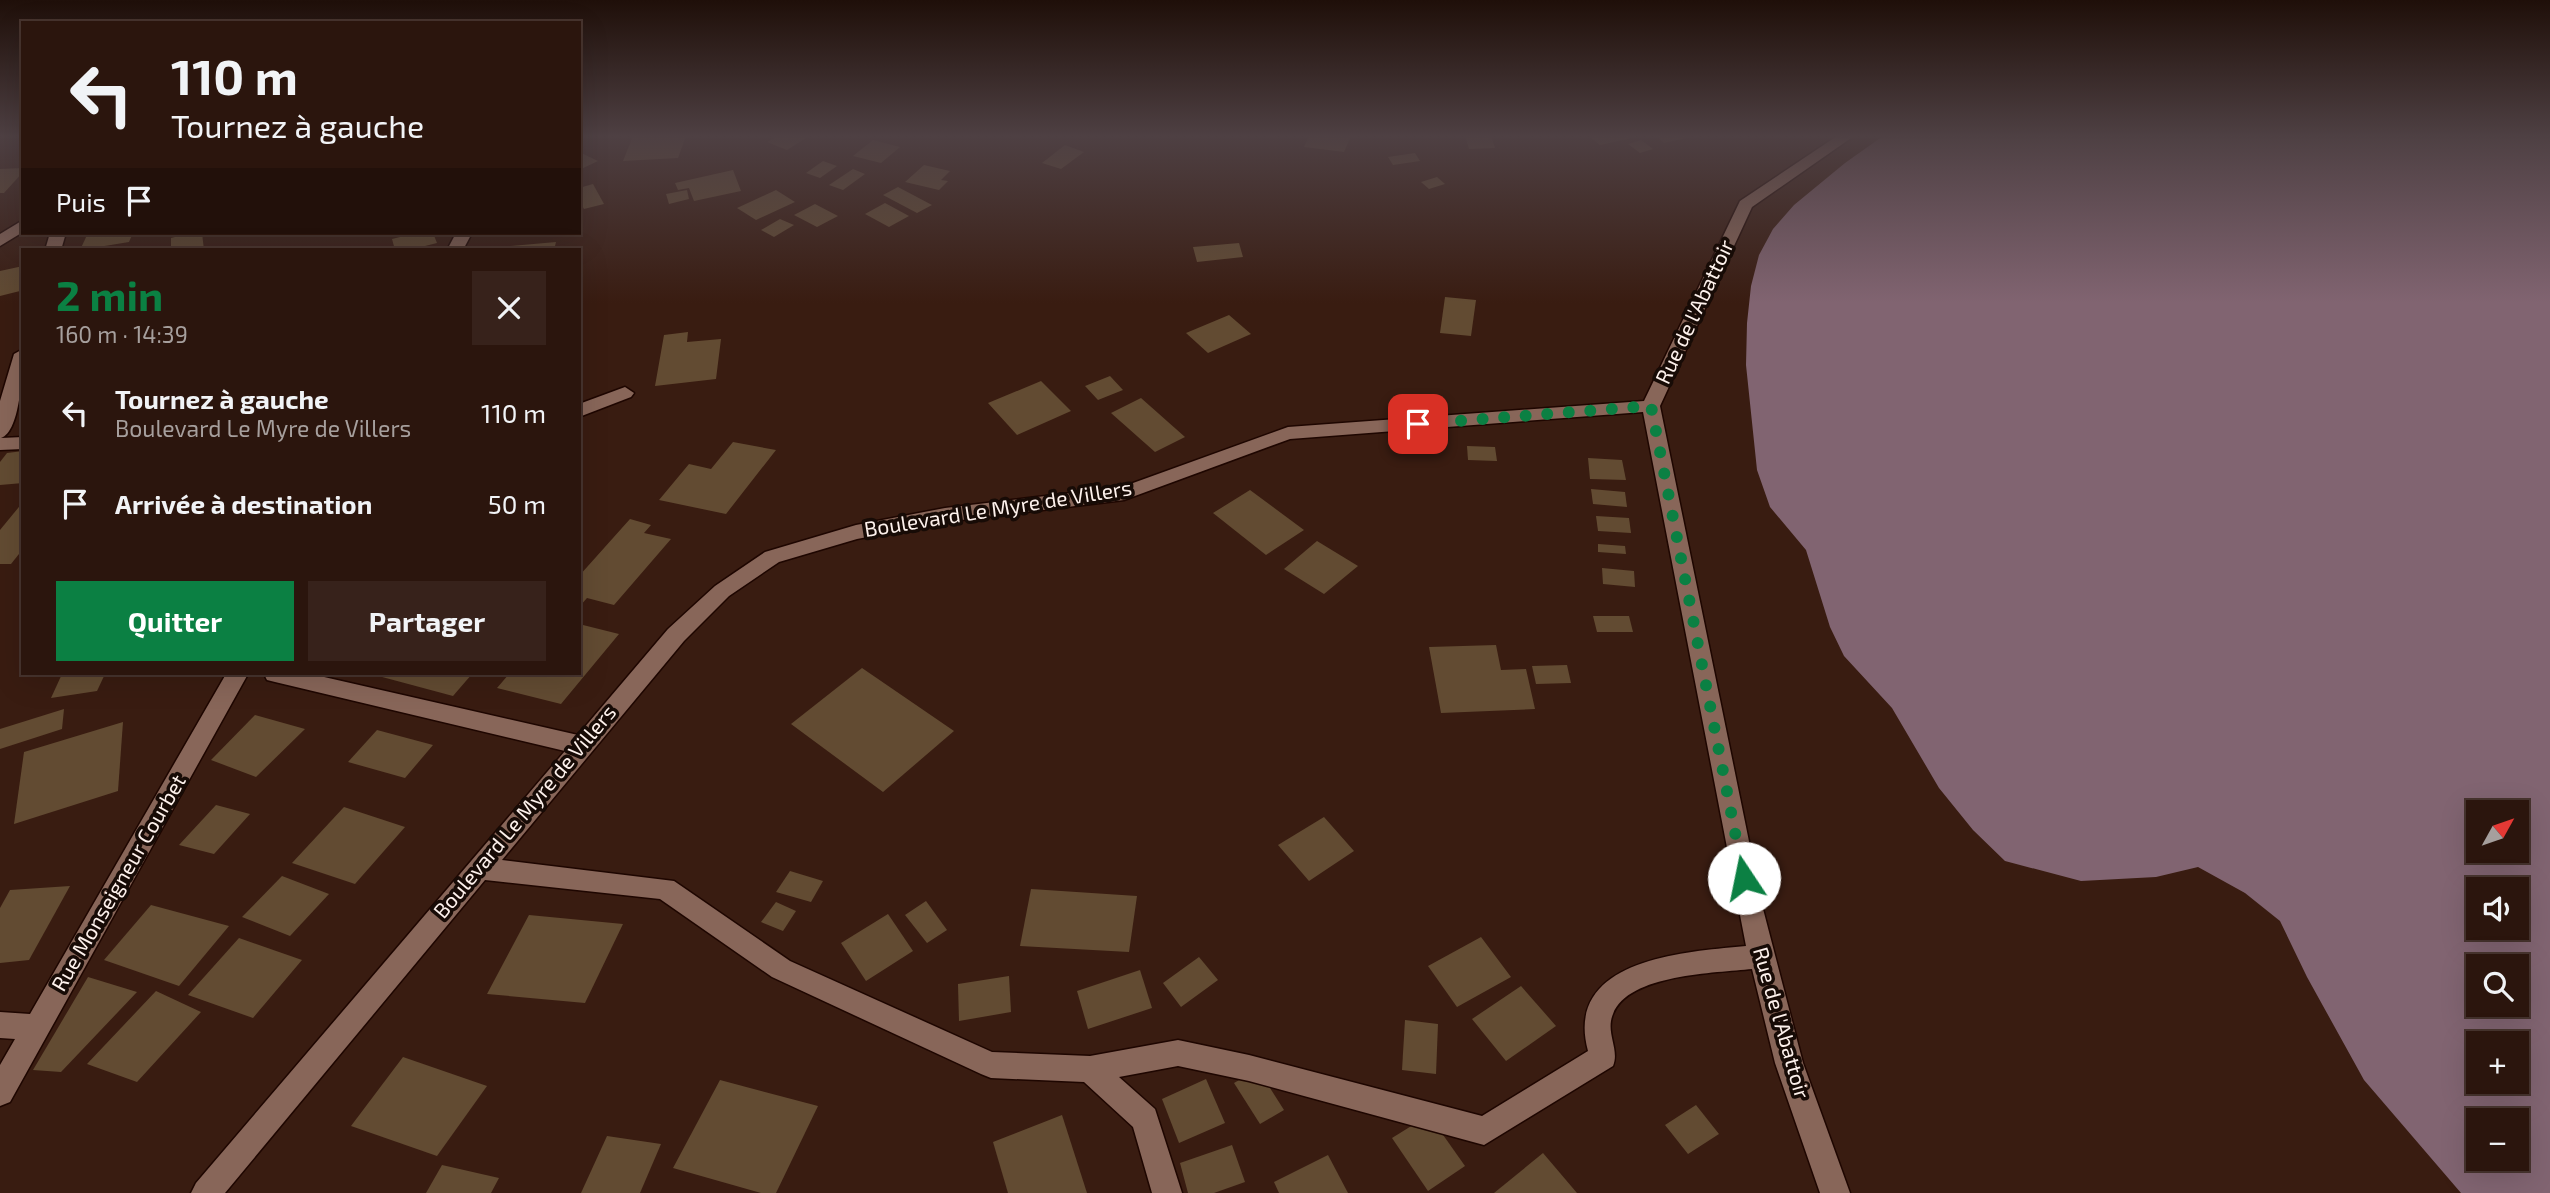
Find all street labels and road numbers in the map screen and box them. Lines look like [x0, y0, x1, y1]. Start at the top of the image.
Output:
street label: Rue de l'Abattoir [1649, 235, 1738, 388]
street label: Boulevard Le Myre de Villers [862, 474, 1133, 541]
street label: Boulevard Le Myre de Villers [427, 699, 620, 923]
street label: Rue Monseigneur Courbet [45, 769, 190, 995]
street label: Rue de l'Abattoir [1749, 944, 1816, 1102]

